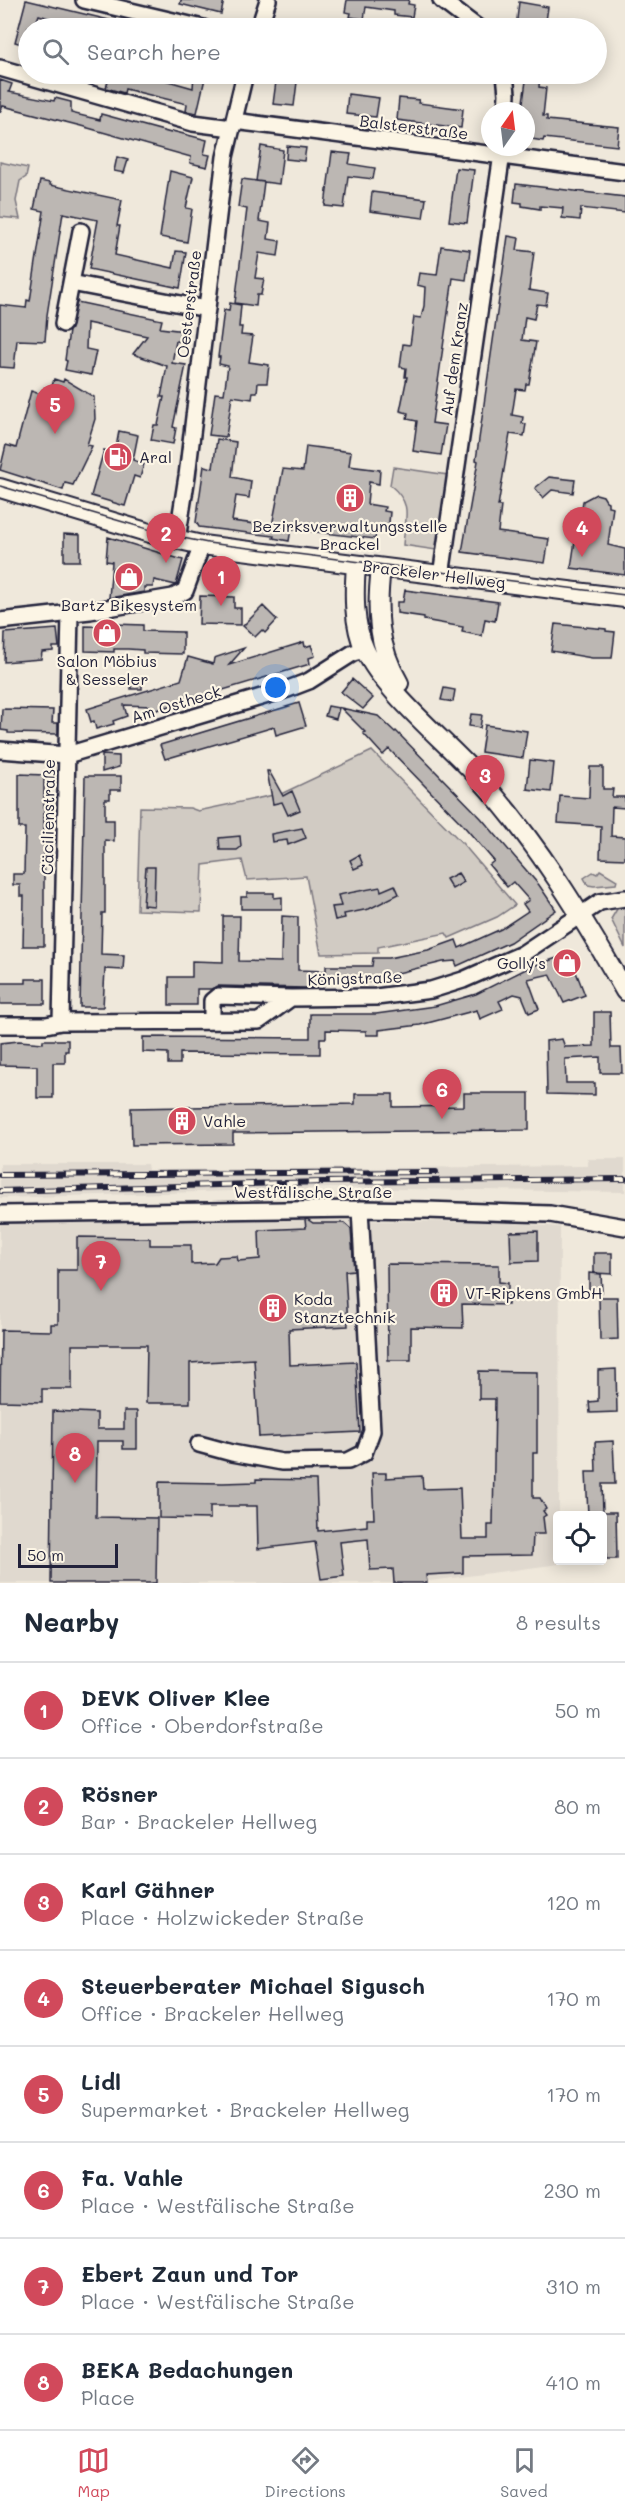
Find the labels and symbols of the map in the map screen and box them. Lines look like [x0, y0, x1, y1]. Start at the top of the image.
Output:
north arrow [481, 102, 535, 156]
street label: Balsterstraße [358, 109, 470, 144]
street label: Oesterstraße [171, 249, 206, 359]
street label: Auf dem Kranz [435, 301, 472, 417]
pin: 5 [36, 384, 74, 434]
fuel station icon: Aral [102, 441, 134, 473]
place label: Aral [139, 446, 172, 467]
building icon: Bezirksverwaltungsstelle Brackel [334, 482, 366, 514]
pin: 4 [562, 508, 602, 557]
pin: 2 [146, 514, 186, 563]
place label: Bezirksverwaltungsstelle Brackel [252, 515, 448, 554]
street label: Brackeler Hellweg [361, 554, 507, 593]
pin: 1 [202, 556, 240, 606]
shop icon: Bartz Bikesystem [113, 561, 145, 593]
place label: Bartz Bikesystem [61, 594, 197, 615]
shop icon: Salon Möbius & Sesseler [91, 617, 123, 649]
place label: Salon Möbius & Sesseler [57, 650, 157, 689]
your location [261, 673, 290, 702]
street label: Am Ostheck [128, 680, 224, 727]
pin: 3 [466, 756, 504, 805]
street label: Cäcilienstraße [36, 759, 59, 875]
shop icon: Golly's [551, 947, 583, 979]
place label: Golly's [497, 952, 546, 973]
street label: Königstraße [307, 965, 403, 990]
pin: 6 [422, 1070, 462, 1119]
building icon: Vahle [166, 1105, 198, 1137]
place label: Vahle [203, 1110, 246, 1131]
street label: Westfälische Straße [234, 1181, 392, 1202]
pin: 7 [82, 1242, 120, 1291]
building icon: VT-Ripkens GmbH [428, 1277, 460, 1309]
place label: VT-Ripkens GmbH [465, 1282, 602, 1303]
place label: Koda Stanztechnik [294, 1288, 395, 1327]
building icon: Koda Stanztechnik [257, 1292, 289, 1324]
pin: 8 [56, 1434, 94, 1483]
scale bar [18, 1541, 118, 1568]

